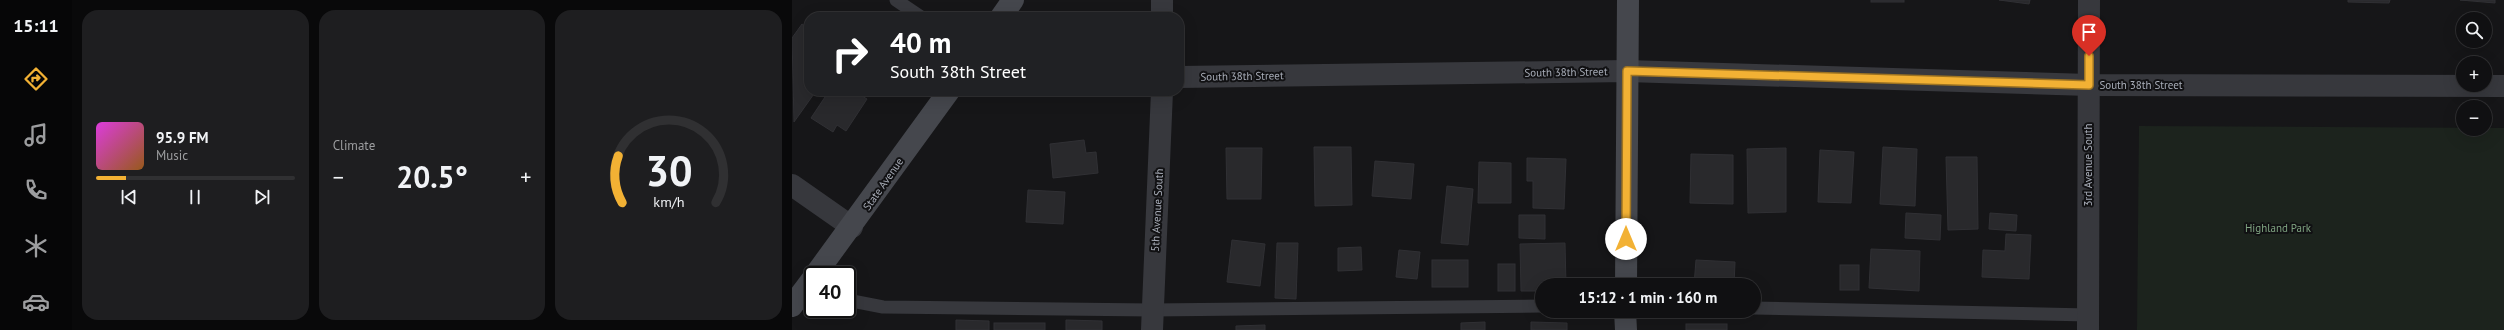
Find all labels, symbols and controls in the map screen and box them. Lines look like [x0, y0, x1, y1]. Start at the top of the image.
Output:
map controls [2456, 12, 2492, 136]
button: search [2456, 12, 2492, 48]
text: 15:11 [13, 14, 59, 37]
pin [2072, 15, 2106, 56]
icon: arrive [2078, 21, 2100, 43]
text: 40 m [890, 24, 951, 61]
icon: right [824, 28, 876, 80]
button: + [2456, 56, 2492, 92]
text: South 38th Street [890, 60, 1026, 83]
street label: South 38th Street [1524, 64, 1608, 80]
icon: directions [22, 65, 50, 93]
street label: South 38th Street [1200, 68, 1284, 84]
street label: South 38th Street [2099, 78, 2183, 92]
button: − [2456, 100, 2492, 136]
icon: music [22, 121, 50, 149]
street label: 3rd Avenue South [2081, 124, 2095, 206]
text: 95.9 FM [156, 128, 209, 147]
text: Climate [333, 137, 375, 154]
text: 30 [645, 144, 692, 197]
text: Music [156, 147, 188, 164]
street label: State Avenue [860, 155, 907, 213]
text: 20.5° [396, 157, 468, 196]
text: − [333, 163, 344, 191]
text: + [520, 163, 531, 191]
street label: 5th Avenue South [1148, 168, 1166, 252]
icon: phone [22, 176, 50, 204]
icon: previous [118, 186, 140, 208]
icon: pause [184, 186, 206, 208]
icon: next [251, 186, 273, 208]
text: km/h [653, 192, 684, 211]
position arrow [1605, 218, 1647, 260]
park label: Highland Park [2245, 221, 2312, 235]
icon: climate [22, 232, 50, 260]
speed limit sign: 40 [804, 266, 856, 318]
icon: car [22, 288, 50, 316]
text: 15:12 · 1 min · 160 m [1579, 288, 1717, 307]

